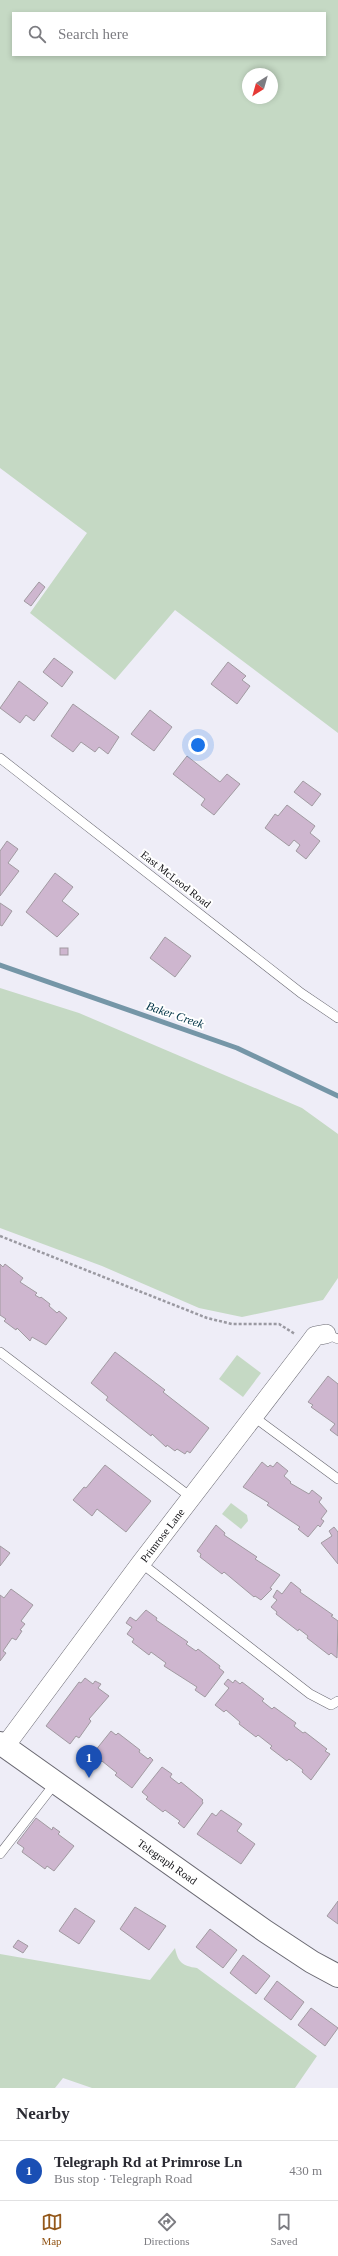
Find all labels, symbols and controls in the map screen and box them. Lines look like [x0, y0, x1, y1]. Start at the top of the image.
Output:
search box [12, 12, 326, 56]
icon: search [26, 23, 48, 45]
text: Search here [58, 26, 128, 42]
north arrow [242, 68, 278, 104]
your location [188, 735, 208, 755]
street label: East McLeod Road [139, 848, 214, 910]
water label: Baker Creek [144, 999, 206, 1032]
street label: Primrose Lane [138, 1506, 187, 1564]
pin: 1 [76, 1745, 102, 1778]
street label: Telegraph Road [135, 1837, 200, 1887]
text: Nearby [16, 2104, 70, 2123]
text: Telegraph Rd at Primrose Ln [54, 2154, 242, 2170]
text: 1 [26, 2163, 32, 2178]
text: 430 m [289, 2163, 322, 2178]
text: Bus stop · Telegraph Road [54, 2171, 192, 2186]
tab: Map [41, 2211, 63, 2247]
tab: Directions [144, 2211, 189, 2247]
tab: Saved [271, 2211, 297, 2247]

